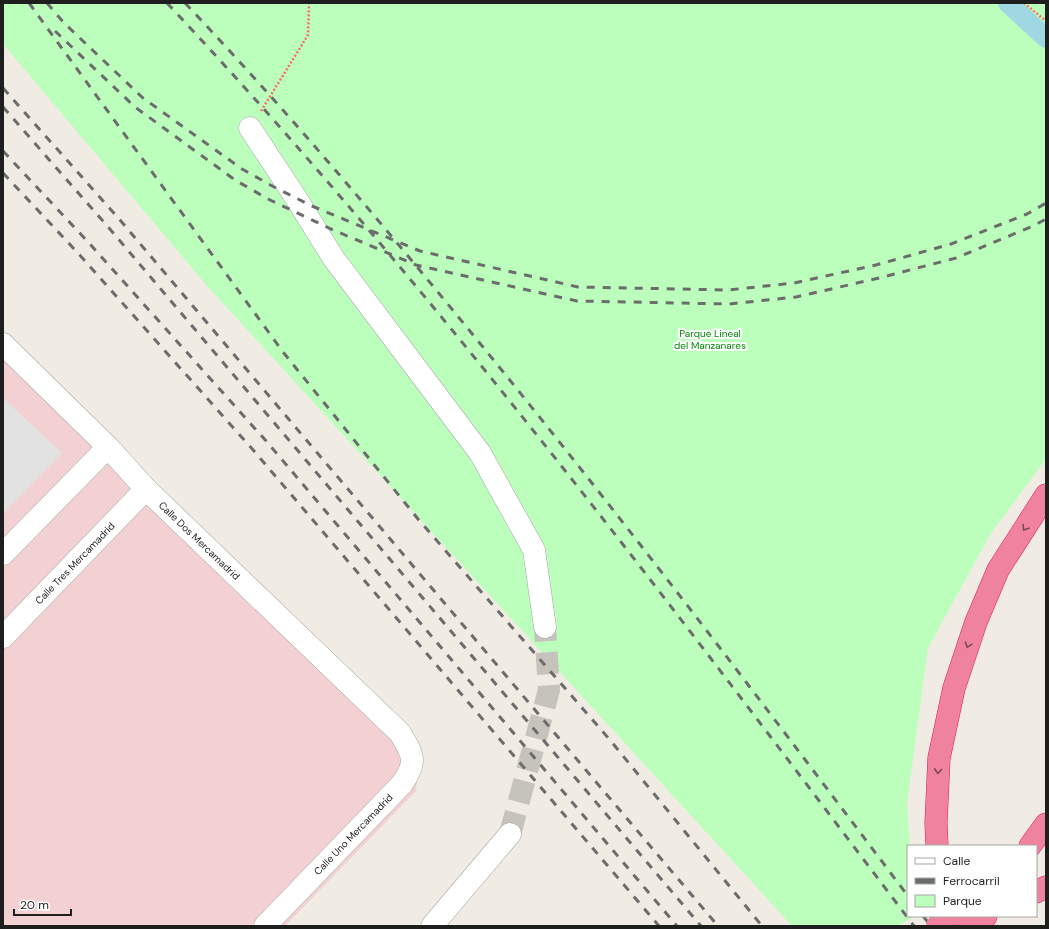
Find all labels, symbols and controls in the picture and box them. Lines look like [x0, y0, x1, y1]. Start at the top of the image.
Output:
park label: Parque Lineal del Manzanares [674, 327, 746, 352]
street label: Calle Dos Mercamadrid [156, 499, 243, 583]
street label: Calle Tres Mercamadrid [32, 519, 118, 607]
one-way arrow [1022, 524, 1029, 531]
one-way arrow [964, 641, 973, 648]
one-way arrow [934, 768, 942, 774]
street label: Calle Uno Mercamadrid [311, 791, 396, 878]
legend [907, 845, 1037, 917]
text: Calle [943, 853, 970, 869]
text: Ferrocarril [943, 873, 1000, 889]
scale bar [14, 891, 71, 917]
text: Parque [943, 893, 982, 909]
text: 20 m [20, 897, 49, 913]

